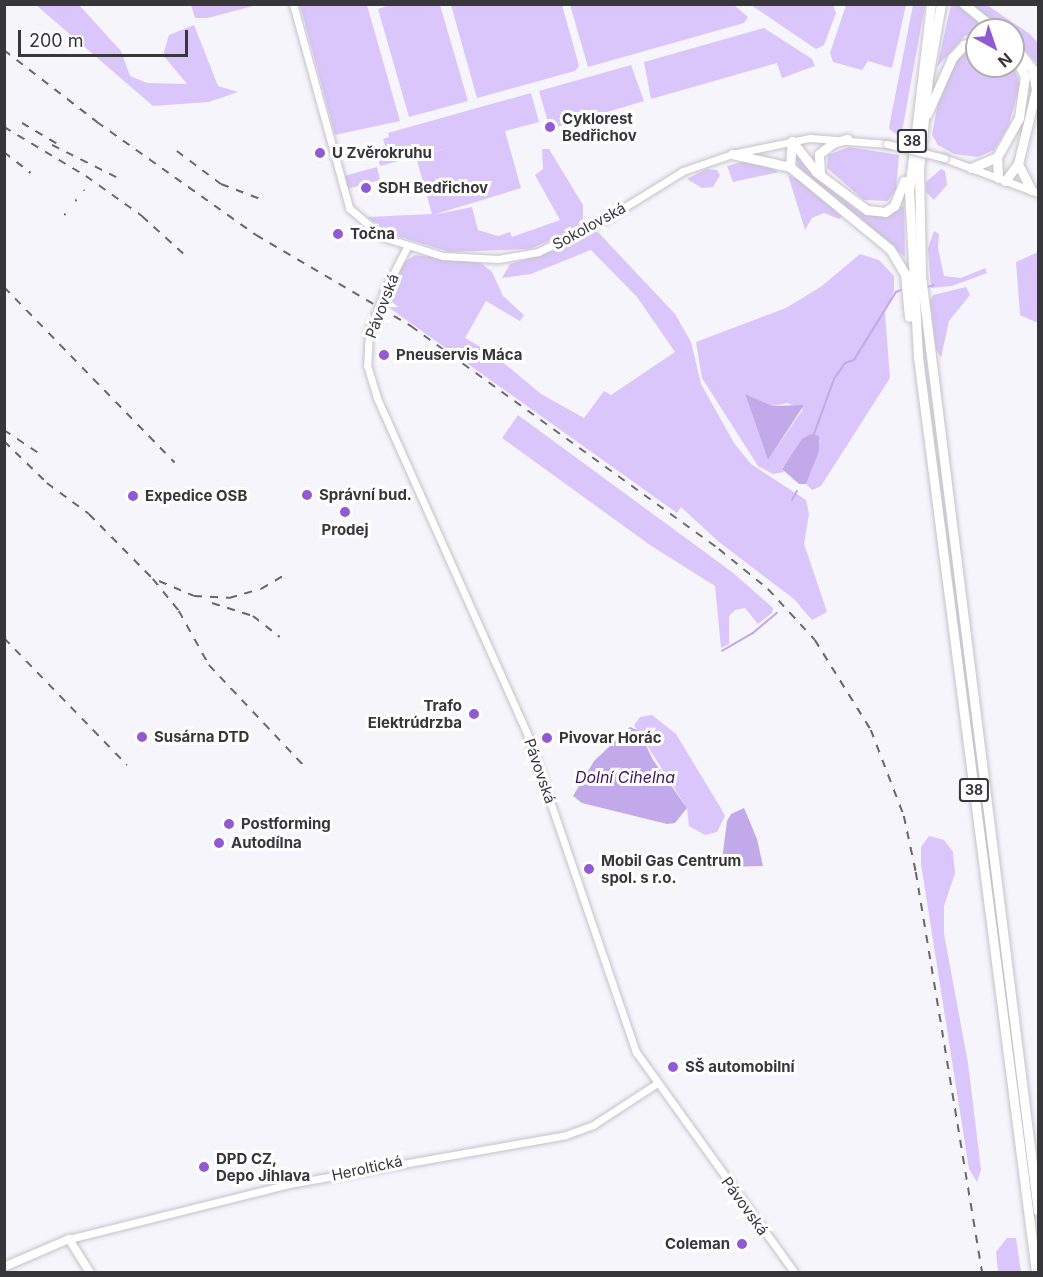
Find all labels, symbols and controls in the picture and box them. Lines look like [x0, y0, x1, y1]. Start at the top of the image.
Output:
scale bar [21, 18, 190, 56]
north arrow [965, 18, 1025, 78]
text: 200 m [29, 30, 84, 51]
text: N [994, 49, 1016, 72]
place label: Cyklorest Bedřichov [562, 109, 637, 144]
marker: Cyklorest Bedřichov [543, 120, 557, 134]
road number: 38 [896, 130, 928, 152]
place label: U Zvěrokruhu [332, 144, 432, 162]
marker: U Zvěrokruhu [313, 146, 327, 160]
place label: SDH Bedřichov [378, 179, 488, 197]
marker: SDH Bedřichov [359, 181, 373, 195]
street label: Sokolovská [549, 199, 629, 253]
place label: Točna [350, 225, 395, 243]
marker: Točna [331, 227, 345, 241]
street label: Pávovská [361, 271, 403, 341]
place label: Pneuservis Máca [396, 346, 522, 364]
marker: Pneuservis Máca [377, 348, 391, 362]
place label: Správní bud. [319, 486, 412, 504]
place label: Expedice OSB [145, 487, 247, 505]
marker: Správní bud. [300, 488, 314, 502]
marker: Expedice OSB [126, 489, 140, 503]
marker: Prodej [338, 505, 352, 519]
place label: Prodej [321, 521, 369, 539]
place label: Trafo Elektrúdrzba [368, 696, 462, 731]
marker: Trafo Elektrúdrzba [467, 707, 481, 721]
place label: Susárna DTD [154, 728, 249, 746]
place label: Pivovar Horác [559, 729, 661, 747]
marker: Susárna DTD [135, 730, 149, 744]
marker: Pivovar Horác [540, 731, 554, 745]
street label: Pávovská [520, 736, 560, 806]
water label: Dolní Cihelna [575, 767, 675, 787]
road number: 38 [958, 779, 990, 801]
place label: Postforming [241, 815, 331, 833]
marker: Postforming [222, 817, 236, 831]
place label: Autodílna [231, 834, 302, 852]
marker: Autodílna [212, 836, 226, 850]
place label: Mobil Gas Centrum spol. s r.o. [601, 851, 741, 886]
marker: Mobil Gas Centrum spol. s r.o. [582, 862, 596, 876]
place label: SŠ automobilní [685, 1058, 795, 1076]
marker: SŠ automobilní [666, 1060, 680, 1074]
place label: DPD CZ, Depo Jihlava [216, 1149, 310, 1184]
street label: Heroltická [330, 1152, 404, 1184]
marker: DPD CZ, Depo Jihlava [197, 1160, 211, 1174]
street label: Pávovská [718, 1173, 772, 1239]
place label: Coleman [665, 1235, 730, 1253]
marker: Coleman [735, 1237, 749, 1251]

